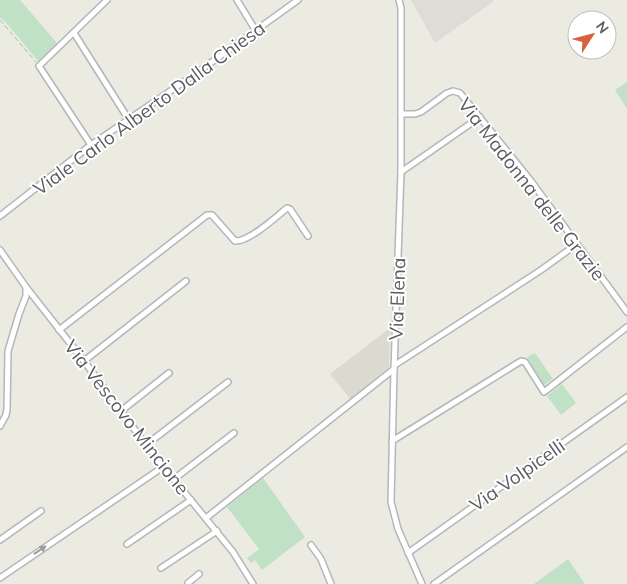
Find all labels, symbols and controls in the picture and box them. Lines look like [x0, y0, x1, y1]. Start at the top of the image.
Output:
north arrow [567, 10, 617, 60]
street label: Viale Carlo Alberto Dalla Chiesa [28, 16, 270, 200]
text: N [592, 18, 613, 37]
street label: Via Madonna delle Grazie [453, 93, 611, 285]
street label: Via Elena [384, 257, 410, 341]
street label: Via Vescovo Mincione [59, 335, 195, 499]
street label: Via Volpicelli [465, 433, 569, 517]
one-way arrow [34, 546, 47, 555]

